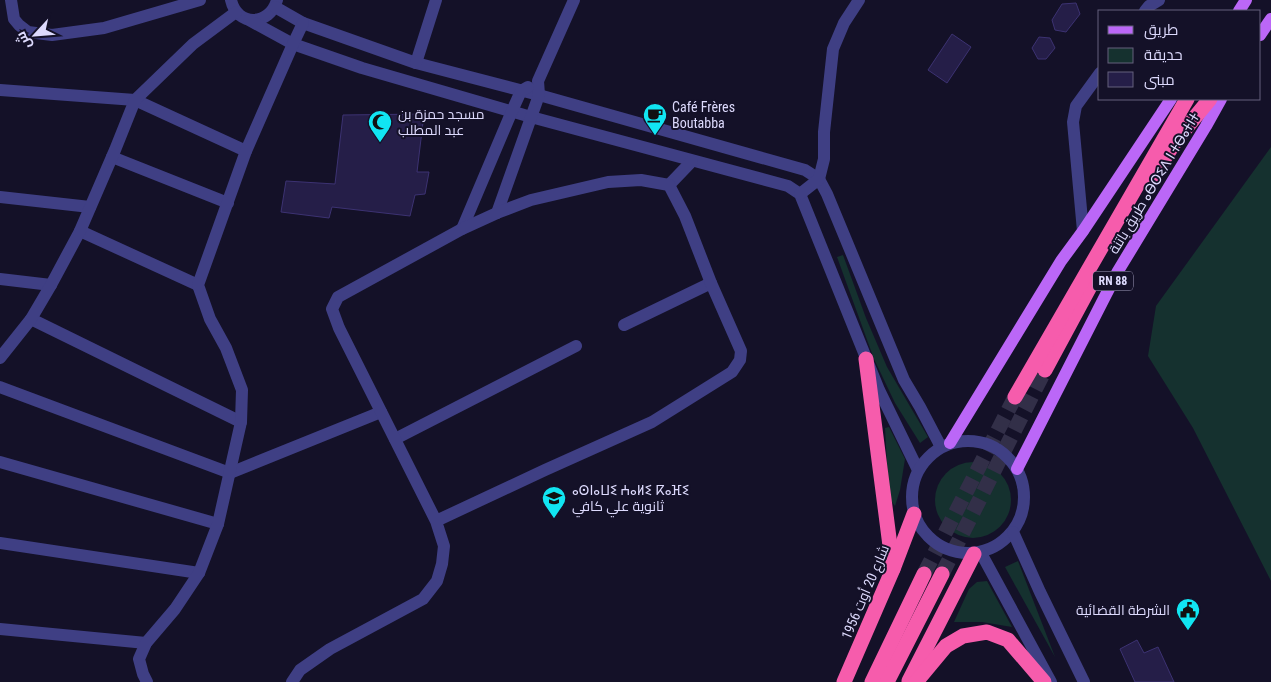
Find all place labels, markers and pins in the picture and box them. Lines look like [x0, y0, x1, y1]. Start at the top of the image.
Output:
place label: Café Frères Boutabba [672, 99, 735, 131]
cafe icon: Café Frères Boutabba [642, 102, 668, 136]
place label: مسجد حمزة بن عبد المطلب [398, 106, 485, 138]
mosque icon: مسجد حمزة بن عبد المطلب [367, 109, 393, 143]
place label: ⴰⵙⵏⴰⵡⵉ ⵄⴰⵍⵉ ⴽⴰⴼⵉ ثانوية علي كافي [572, 482, 689, 518]
school or university icon: ⴰⵙⵏⴰⵡⵉ ⵄⴰⵍⵉ ⴽⴰⴼⵉ ثانوية علي كافي [541, 485, 567, 519]
public building icon: الشرطة القضائية [1175, 597, 1201, 631]
place label: الشرطة القضائية [1076, 602, 1170, 618]

